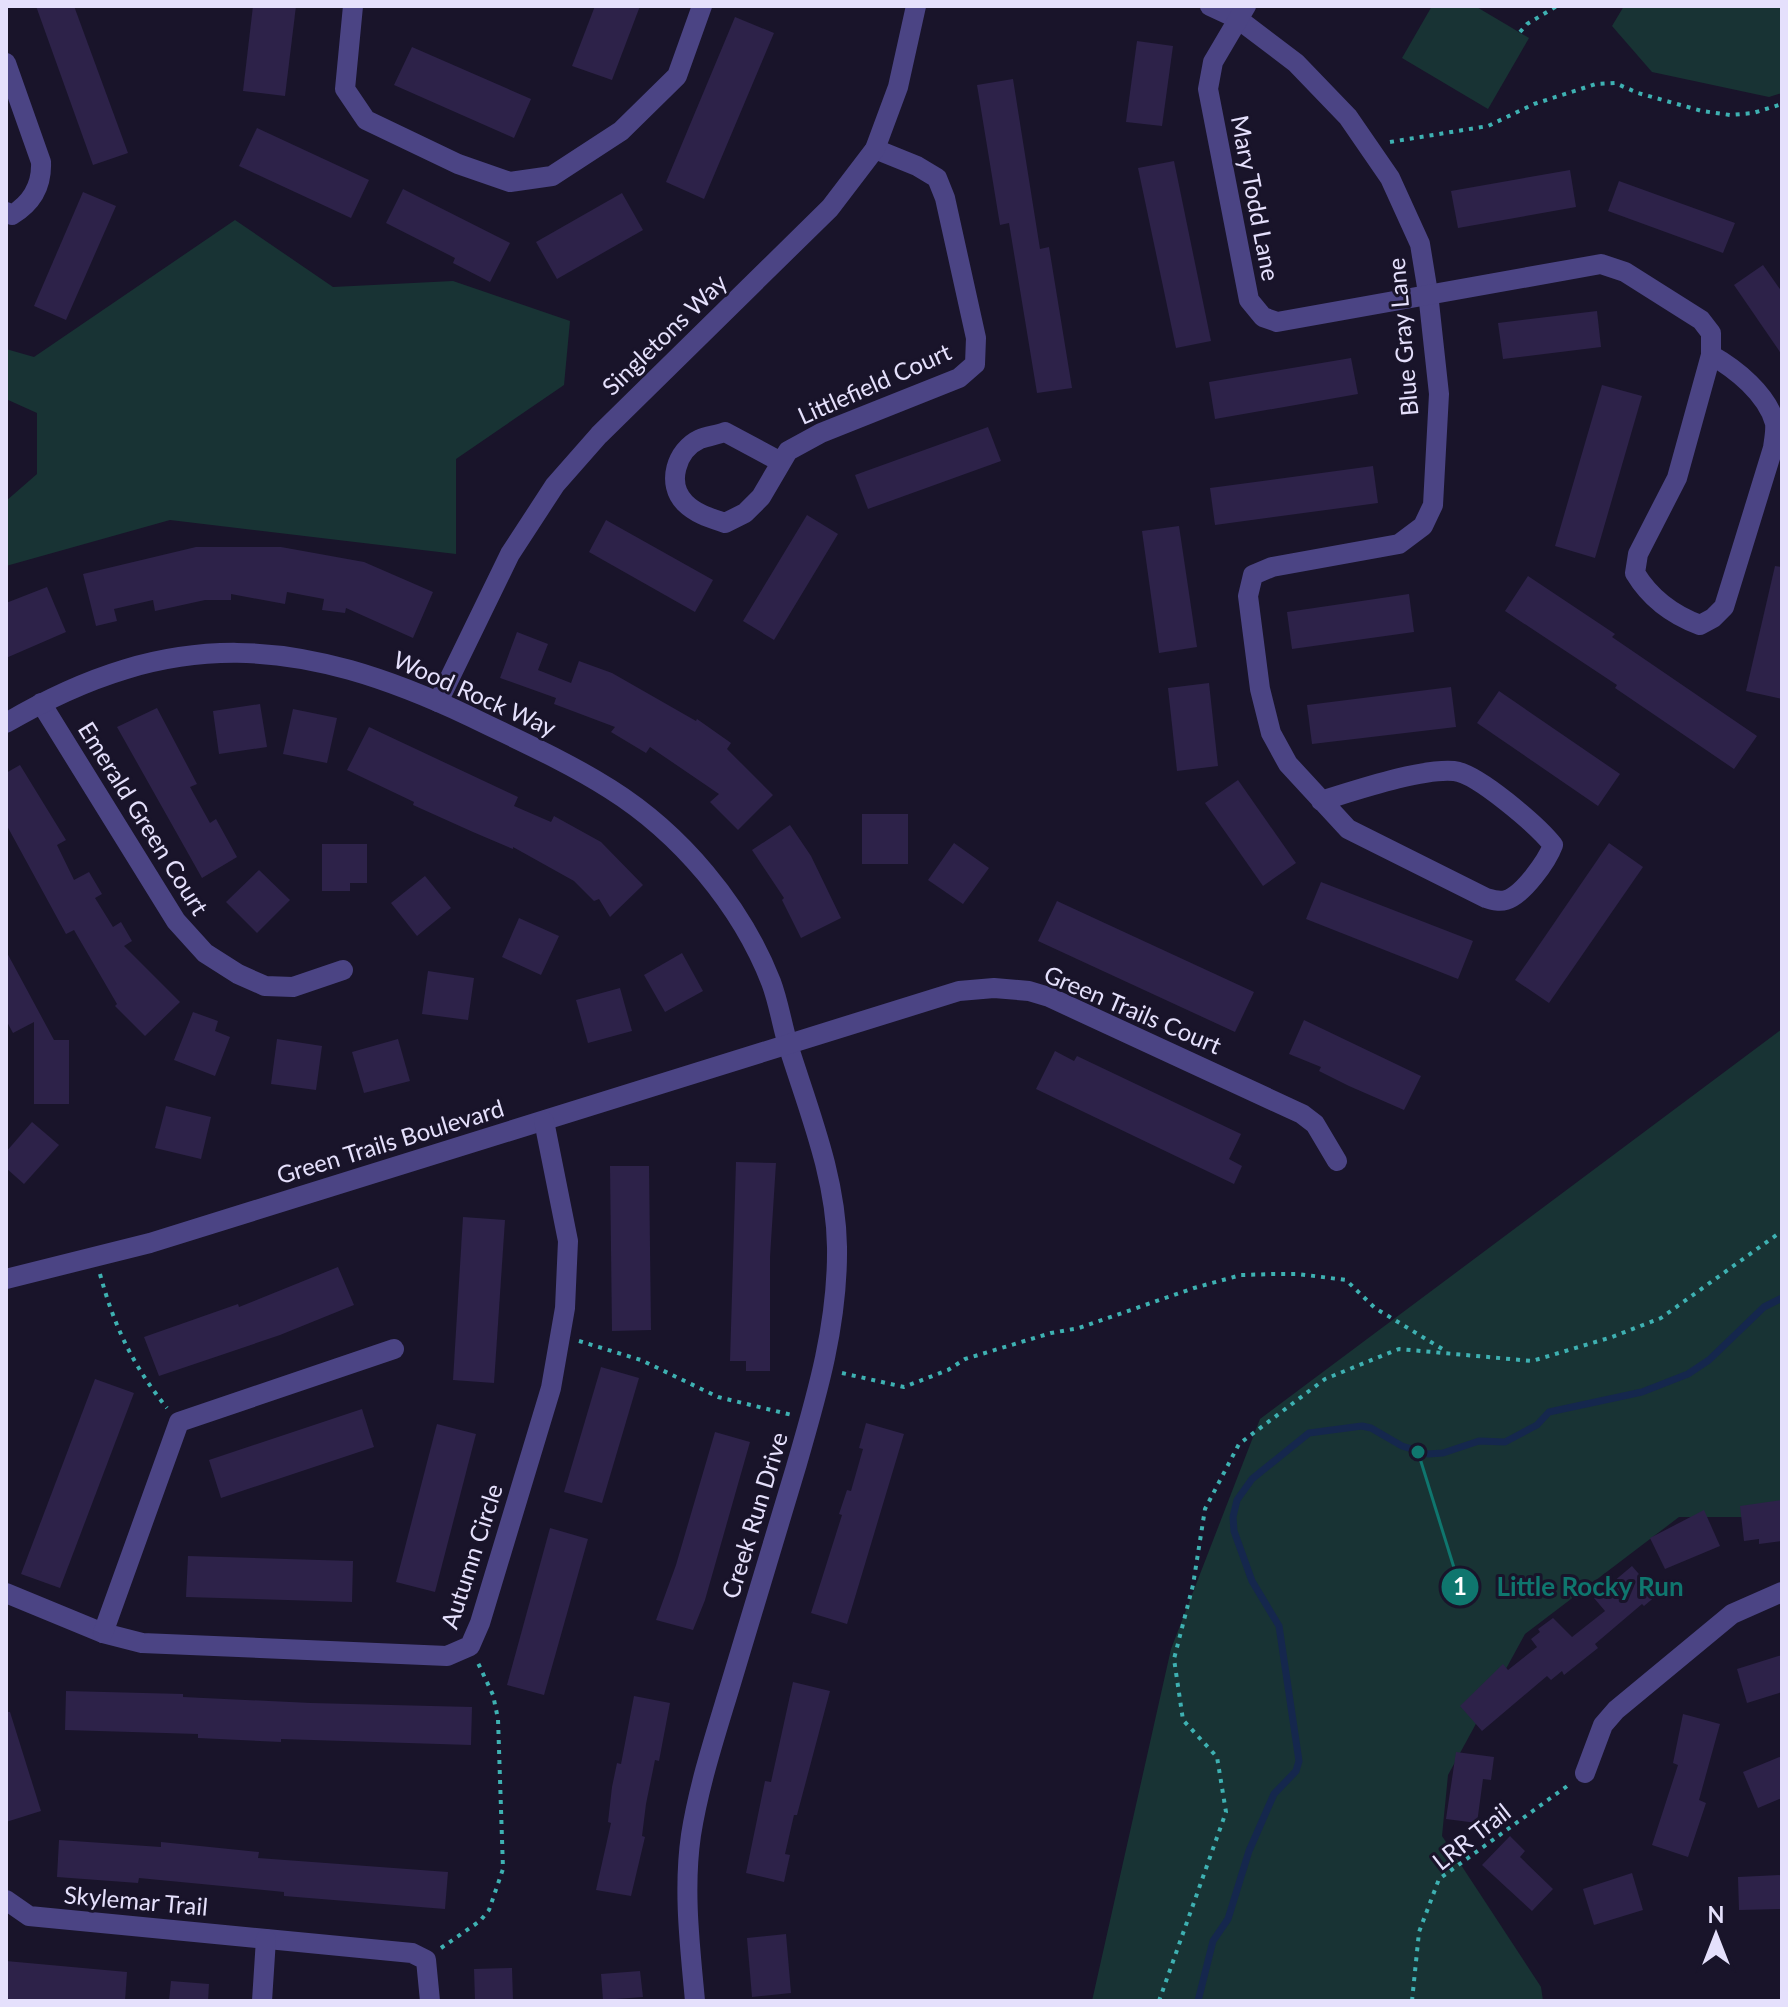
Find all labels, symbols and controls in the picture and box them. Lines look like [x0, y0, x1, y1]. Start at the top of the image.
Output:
street label: Mary Todd Lane [1226, 113, 1286, 283]
street label: Blue Gray Lane [1381, 257, 1423, 417]
street label: Singletons Way [596, 267, 733, 401]
street label: Littlefield Court [793, 336, 955, 430]
street label: Wood Rock Way [389, 644, 561, 742]
street label: Emerald Green Court [73, 716, 215, 920]
street label: Green Trails Court [1040, 959, 1226, 1060]
street label: Green Trails Boulevard [273, 1093, 507, 1189]
street label: Creek Run Drive [715, 1428, 793, 1602]
street label: Autumn Circle [434, 1480, 508, 1632]
callout: Little Rocky Run [1440, 1562, 1700, 1612]
text: Little Rocky Run [1496, 1570, 1684, 1602]
text: 1 [1453, 1571, 1467, 1600]
street label: LRR Trail [1426, 1796, 1516, 1876]
street label: Skylemar Trail [63, 1879, 209, 1921]
north arrow [1676, 1895, 1756, 1975]
text: N [1708, 1901, 1724, 1928]

